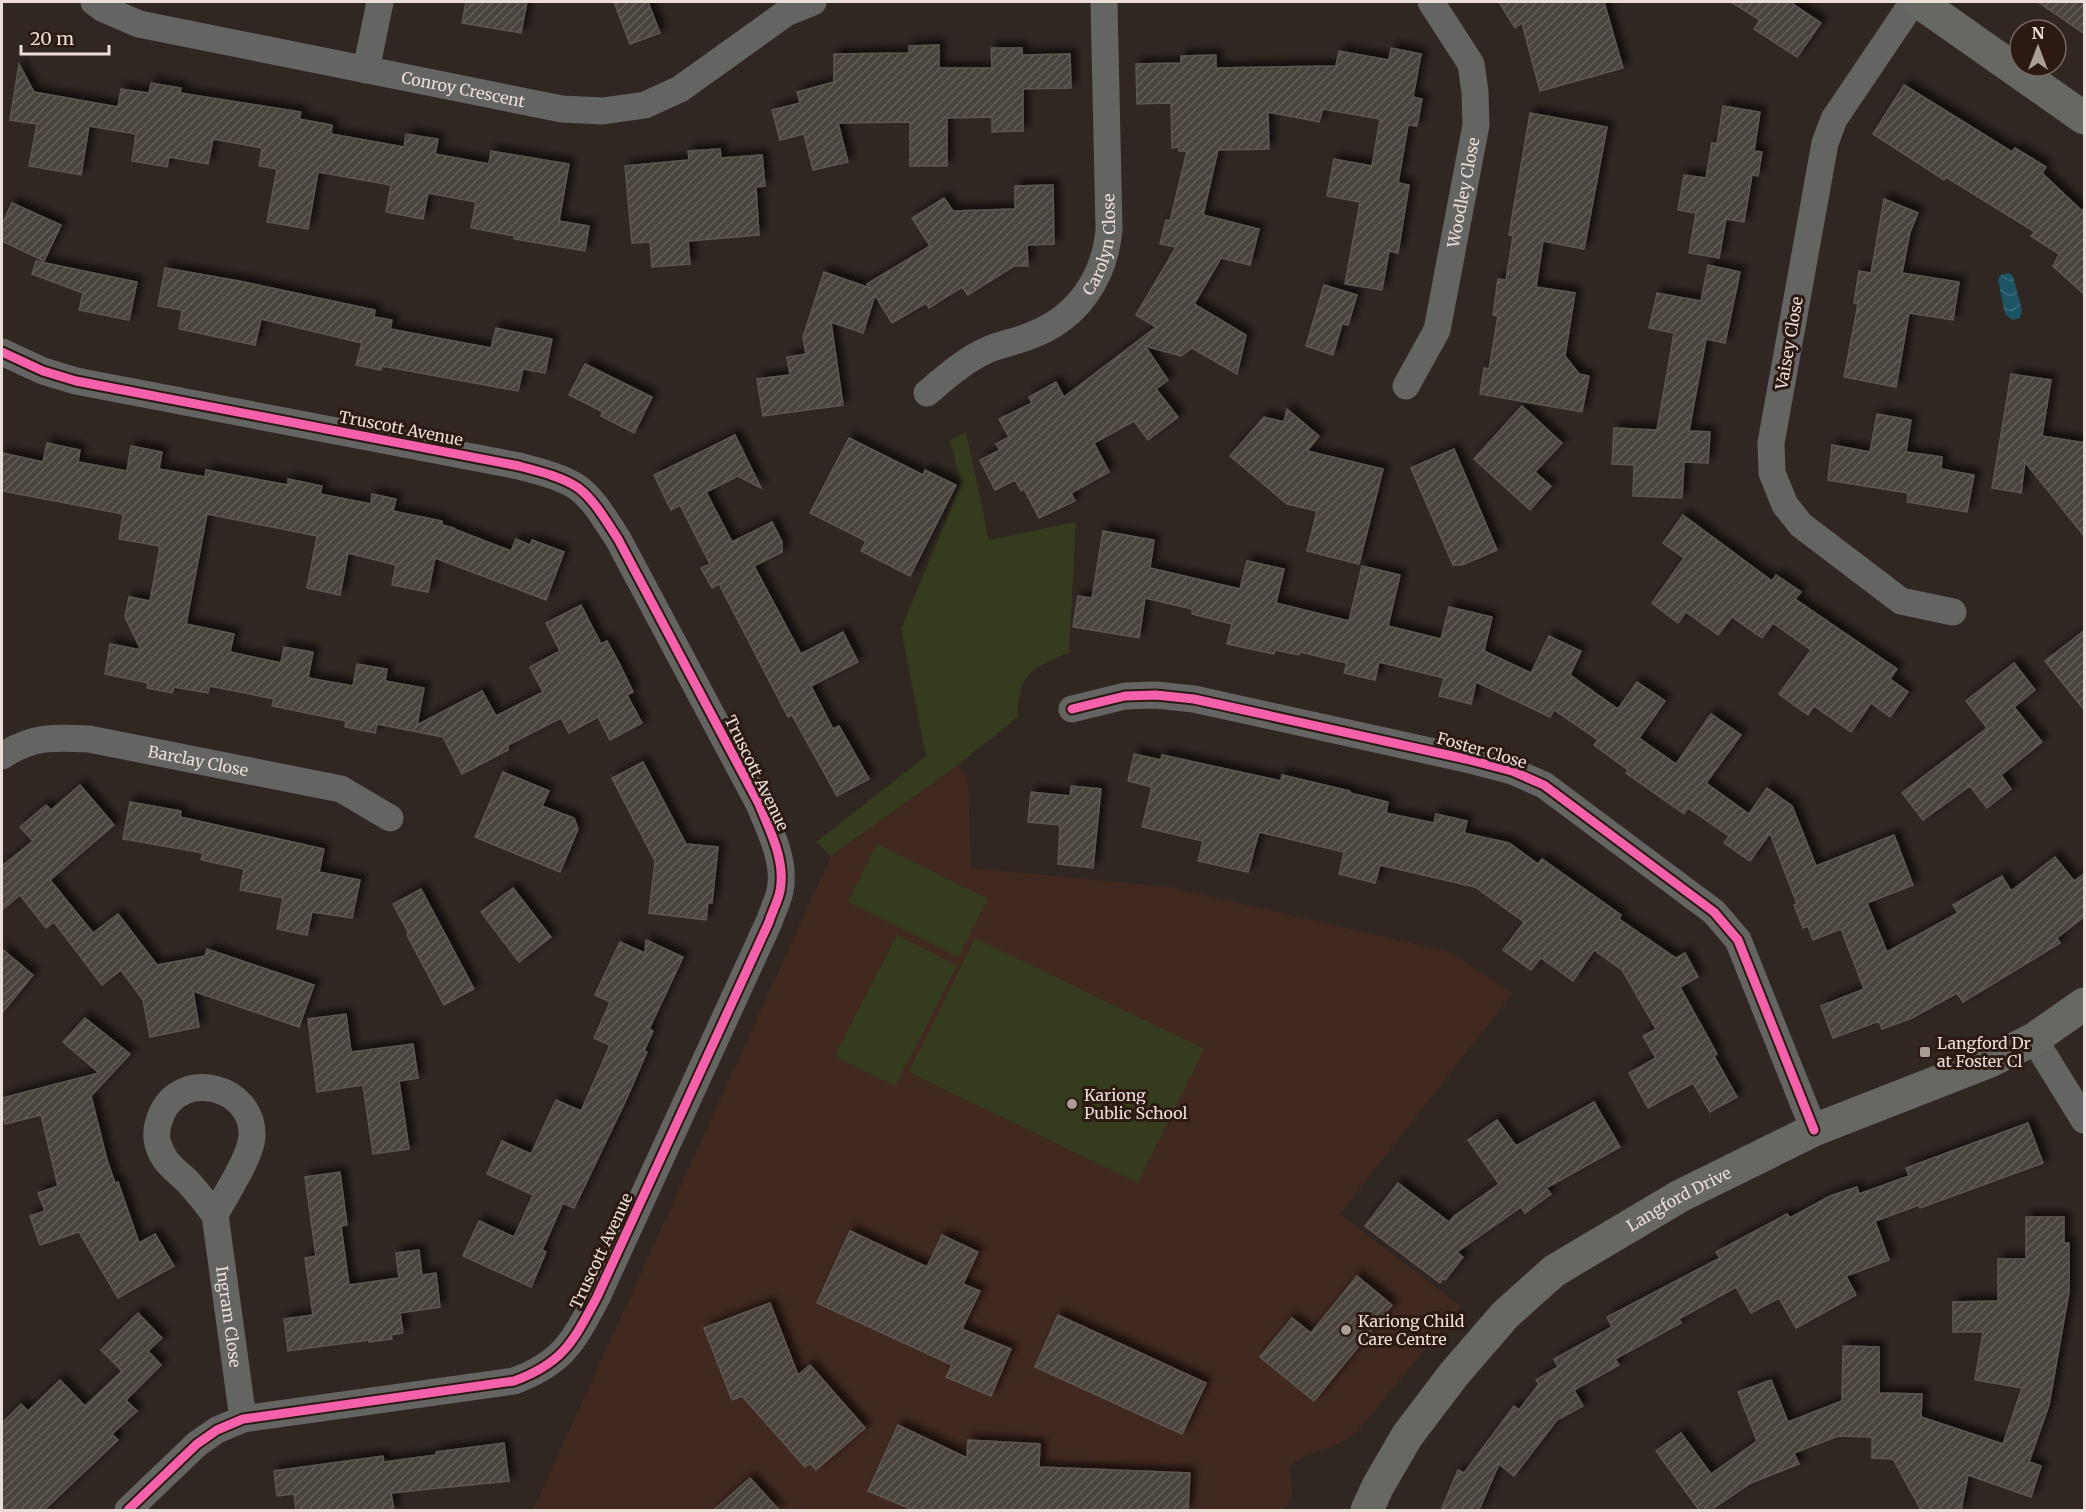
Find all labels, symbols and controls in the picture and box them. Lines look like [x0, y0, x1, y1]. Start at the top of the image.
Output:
scale bar [21, 18, 110, 56]
north arrow [2008, 18, 2068, 78]
text: N [2032, 23, 2045, 43]
text: 20 m [30, 27, 74, 50]
street label: Conroy Crescent [400, 67, 527, 111]
street label: Woodley Close [1443, 136, 1483, 250]
street label: Carolyn Close [1078, 193, 1119, 299]
street label: Vaisey Close [1771, 295, 1807, 392]
street label: Truscott Avenue [337, 406, 465, 450]
street label: Truscott Avenue [720, 712, 794, 834]
street label: Foster Close [1435, 728, 1529, 772]
street label: Barclay Close [146, 741, 250, 780]
place label: Langford Dr at Foster Cl [1937, 1033, 2031, 1071]
marker: Langford Dr at Foster Cl [1918, 1045, 1932, 1059]
place label: Kariong Public School [1084, 1085, 1188, 1123]
marker: Kariong Public School [1065, 1097, 1079, 1111]
street label: Langford Drive [1623, 1162, 1734, 1236]
street label: Truscott Avenue [565, 1190, 637, 1312]
street label: Ingram Close [212, 1265, 246, 1369]
place label: Kariong Child Care Centre [1358, 1311, 1465, 1349]
marker: Kariong Child Care Centre [1339, 1323, 1353, 1337]

